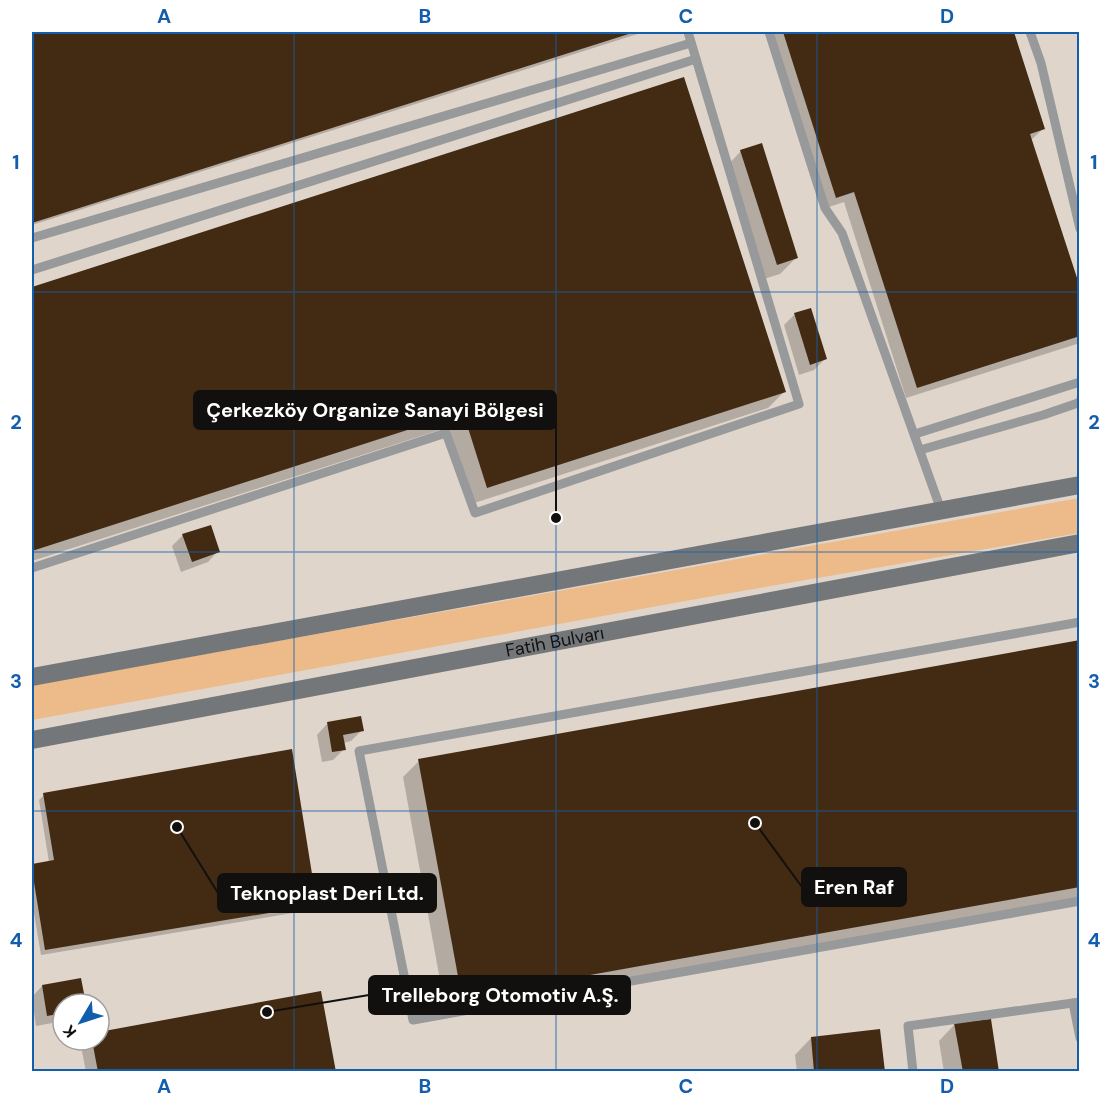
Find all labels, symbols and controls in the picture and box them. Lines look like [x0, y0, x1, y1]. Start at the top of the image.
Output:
text: A [157, 3, 171, 29]
text: B [419, 3, 431, 29]
text: C [679, 3, 693, 29]
text: D [940, 3, 954, 29]
text: 1 [12, 149, 20, 175]
text: 1 [1090, 149, 1098, 175]
callout: Çerkezköy Organize Sanayi Bölgesi [194, 391, 556, 429]
text: Çerkezköy Organize Sanayi Bölgesi [206, 397, 544, 423]
text: 2 [10, 409, 22, 435]
text: 2 [1088, 409, 1100, 435]
street label: Fatih Bulvarı [504, 621, 606, 663]
text: 3 [10, 668, 22, 694]
text: 3 [1088, 668, 1100, 694]
callout: Eren Raf [802, 868, 906, 906]
callout: Teknoplast Deri Ltd. [218, 874, 436, 912]
text: Eren Raf [814, 874, 894, 900]
text: Teknoplast Deri Ltd. [230, 880, 424, 906]
text: 4 [10, 927, 23, 953]
text: 4 [1088, 927, 1101, 953]
callout: Trelleborg Otomotiv A.Ş. [369, 976, 630, 1014]
text: Trelleborg Otomotiv A.Ş. [381, 982, 619, 1008]
north arrow [51, 992, 111, 1052]
text: K [58, 1020, 81, 1042]
text: A [157, 1073, 171, 1099]
text: B [419, 1073, 431, 1099]
text: C [679, 1073, 693, 1099]
text: D [940, 1073, 954, 1099]

